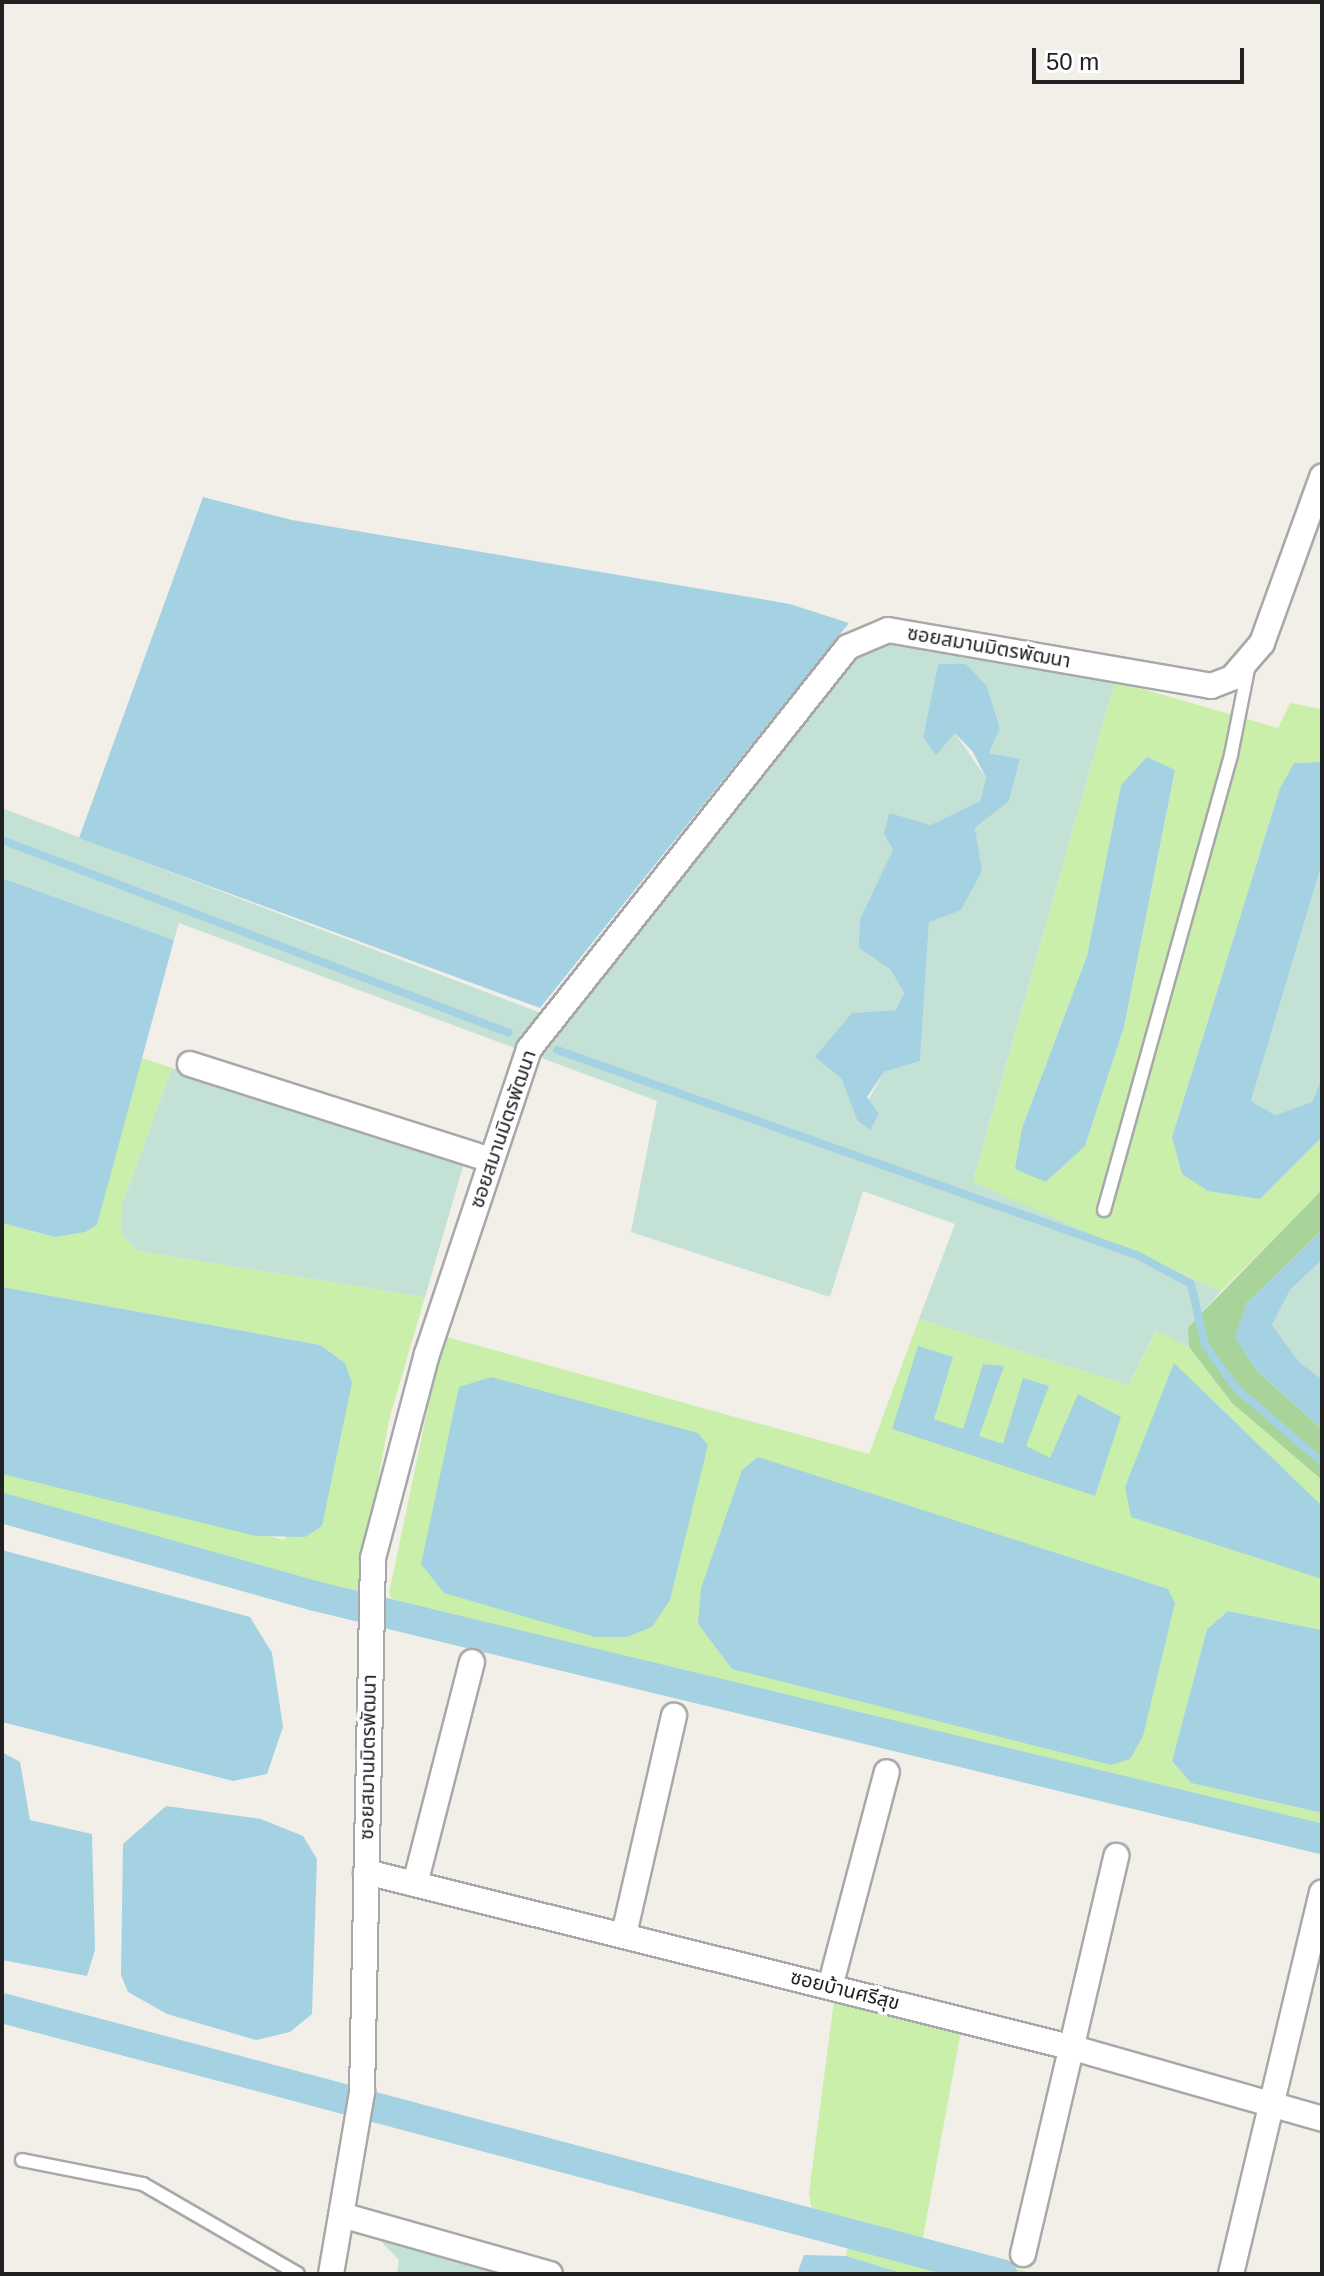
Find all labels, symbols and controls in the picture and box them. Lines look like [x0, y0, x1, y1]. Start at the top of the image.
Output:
scale bar [1036, 32, 1248, 82]
text: 50 m [1046, 48, 1099, 75]
street label: ซอยสมานมิตรพัฒนา [905, 621, 1073, 673]
street label: ซอยสมานมิตรพัฒนา [465, 1047, 541, 1211]
street label: ซอยสมานมิตรพัฒนา [355, 1674, 381, 1840]
street label: ซอยบ้านศรีสุข [788, 1965, 902, 2015]

